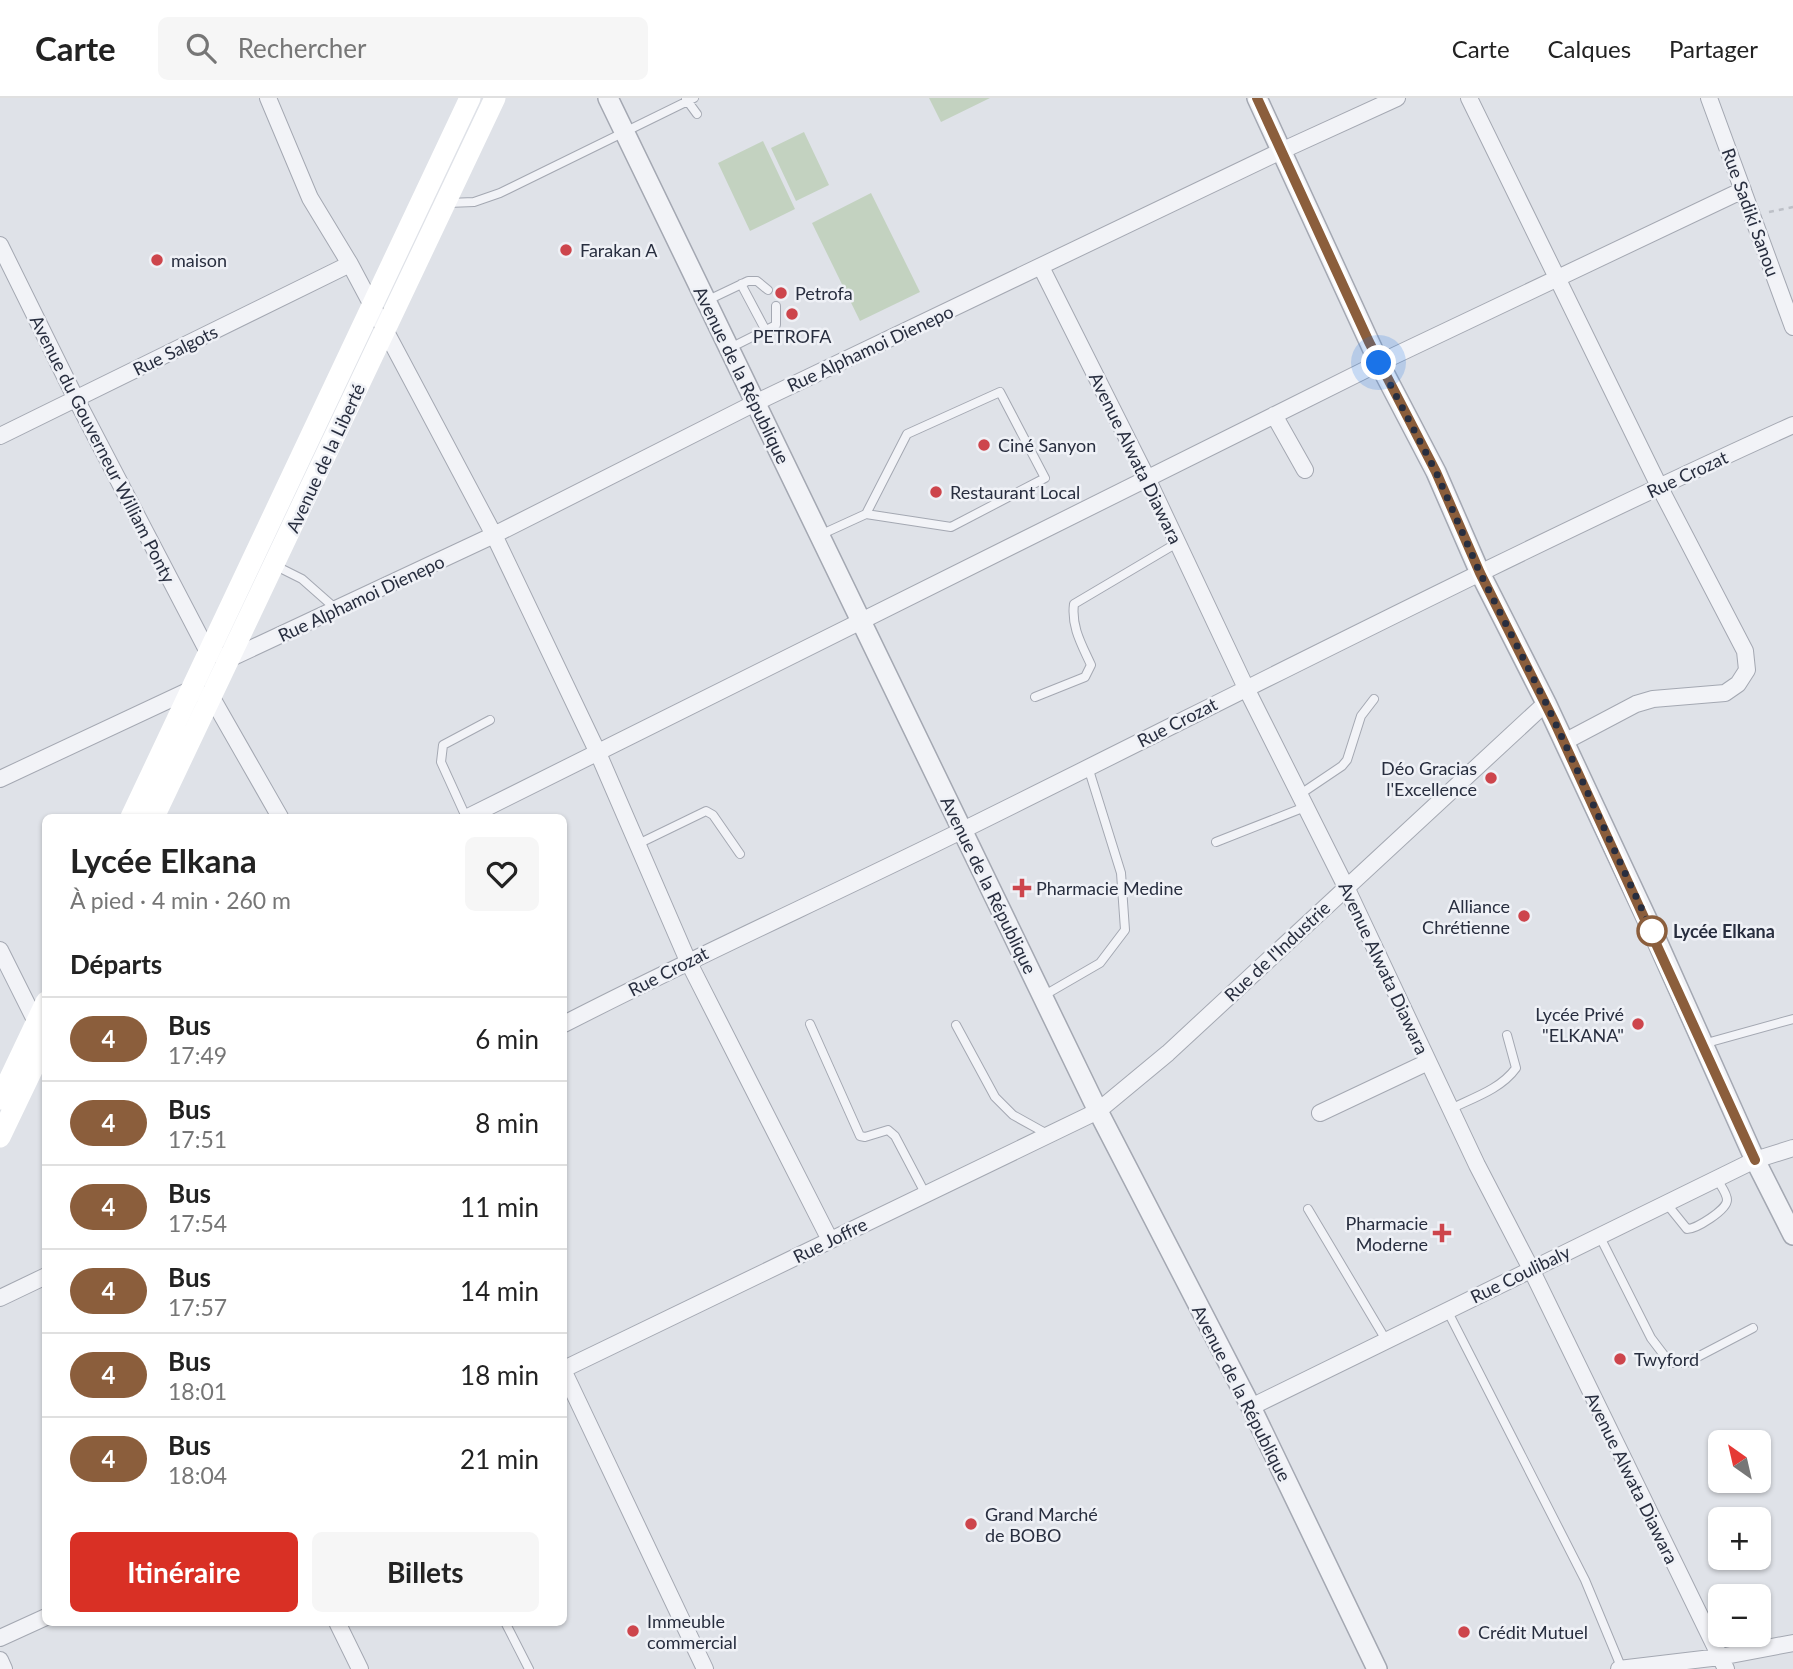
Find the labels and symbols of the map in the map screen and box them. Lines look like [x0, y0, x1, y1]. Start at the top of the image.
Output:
street label: Rue Sadiki Sanou [1718, 145, 1784, 279]
place label: Farakan A [580, 239, 658, 261]
marker: Farakan A [558, 242, 574, 258]
place label: maison [171, 249, 227, 271]
marker: maison [149, 252, 165, 268]
place label: Petrofa [795, 282, 853, 304]
street label: Avenue de la République [689, 283, 795, 467]
marker: Petrofa [773, 285, 789, 301]
street label: Rue Alphamoi Dienepo [783, 300, 957, 396]
marker: PETROFA [784, 306, 800, 322]
street label: Avenue du Gouverneur William Ponty [26, 311, 181, 587]
street label: Rue Salgots [129, 320, 221, 380]
place label: PETROFA [753, 325, 832, 347]
your location [1361, 345, 1396, 380]
street label: Avenue Alwata Diawara [1085, 369, 1187, 547]
street label: Avenue de la Liberté [281, 380, 369, 536]
place label: Ciné Sanyon [998, 434, 1096, 456]
marker: Ciné Sanyon [976, 437, 992, 453]
street label: Rue Crozat [1643, 445, 1731, 502]
place label: Restaurant Local [950, 481, 1080, 503]
marker: Restaurant Local [928, 484, 944, 500]
street label: Rue Alphamoi Dienepo [274, 550, 448, 646]
street label: Rue Crozat [1133, 692, 1221, 751]
place label: Déo Gracias l'Excellence [1381, 757, 1477, 800]
marker: Déo Gracias l'Excellence [1483, 770, 1499, 786]
street label: Avenue de la République [936, 793, 1042, 977]
place label: Pharmacie Medine [1036, 877, 1183, 899]
street label: Avenue Alwata Diawara [1334, 878, 1434, 1058]
marker: Pharmacie Medine [1014, 880, 1030, 896]
place label: Alliance Chrétienne [1422, 895, 1510, 938]
street label: Rue de l'Industrie [1219, 896, 1335, 1006]
marker: Alliance Chrétienne [1516, 908, 1532, 924]
marker: Lycée Elkana [1637, 916, 1667, 946]
place label: Lycée Elkana [1673, 920, 1775, 942]
street label: Rue Crozat [624, 941, 712, 1000]
place label: Lycée Privé "ELKANA" [1535, 1003, 1624, 1046]
marker: Lycée Privé "ELKANA" [1630, 1016, 1646, 1032]
place label: Pharmacie Moderne [1346, 1212, 1428, 1255]
street label: Rue Joffre [789, 1213, 871, 1267]
marker: Pharmacie Moderne [1434, 1225, 1450, 1241]
street label: Rue Coulibaly [1467, 1240, 1574, 1308]
street label: Avenue de la République [1188, 1301, 1296, 1485]
place label: Twyford [1634, 1348, 1699, 1370]
marker: Twyford [1612, 1351, 1628, 1367]
street label: Avenue Alwata Diawara [1581, 1389, 1683, 1567]
north arrow [1708, 1430, 1771, 1493]
place label: Grand Marché de BOBO [985, 1503, 1098, 1546]
marker: Grand Marché de BOBO [963, 1516, 979, 1532]
place label: Immeuble commercial [647, 1610, 737, 1653]
place label: Crédit Mutuel [1478, 1621, 1588, 1643]
marker: Immeuble commercial [625, 1623, 641, 1639]
marker: Crédit Mutuel [1456, 1624, 1472, 1640]

